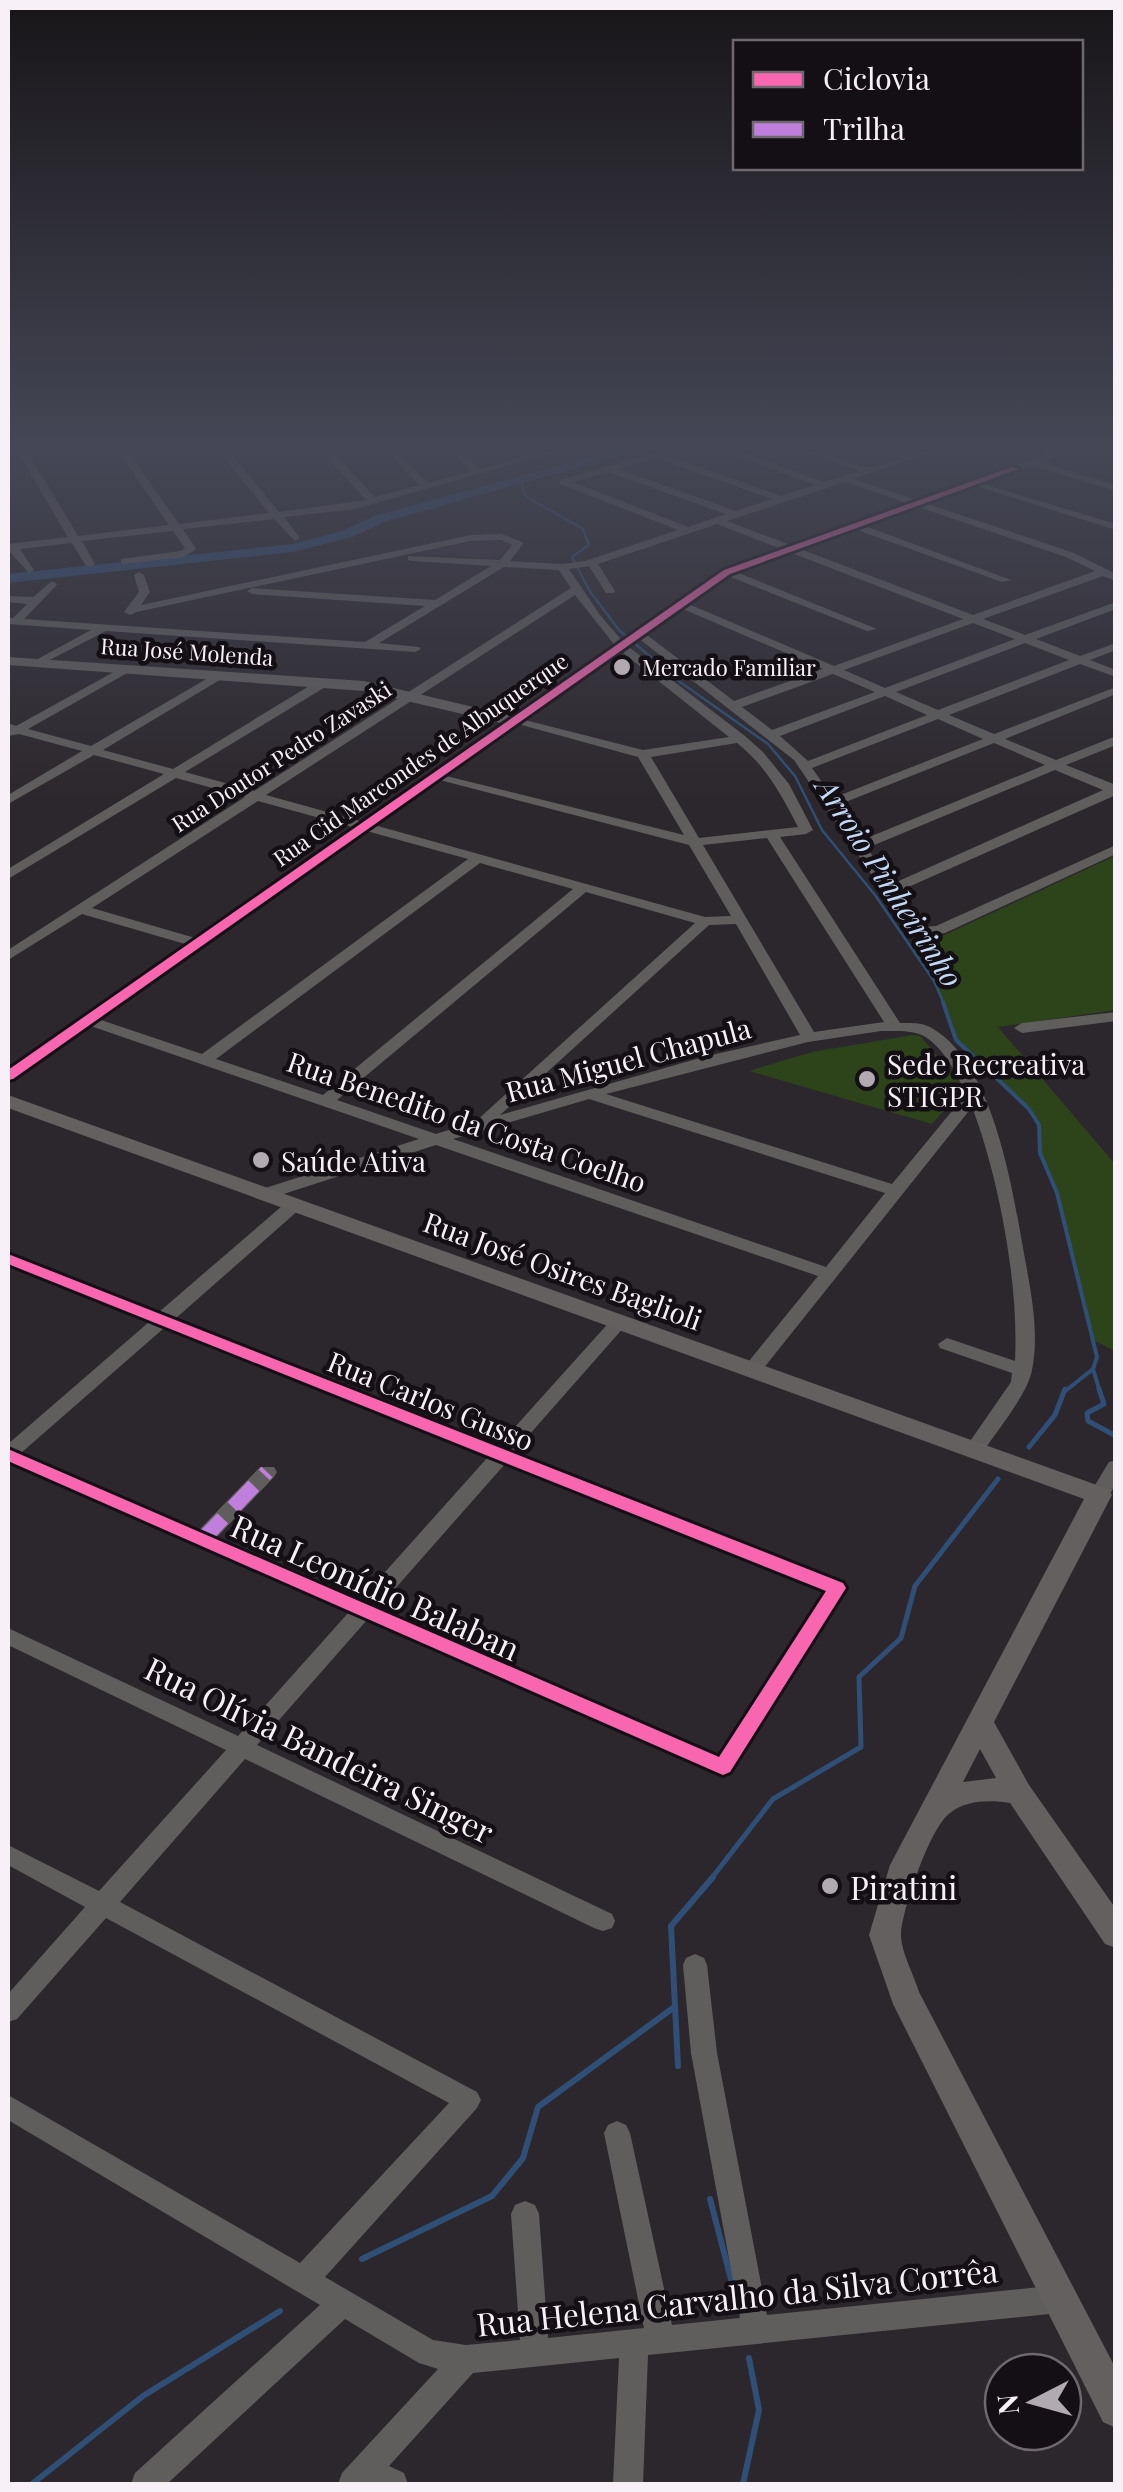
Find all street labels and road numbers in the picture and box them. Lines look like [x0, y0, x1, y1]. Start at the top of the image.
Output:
street label: Rua José Molenda [100, 630, 274, 672]
street label: Rua Cid Marcondes de Albuquerque [267, 645, 573, 873]
street label: Rua Doutor Pedro Zavaski [166, 674, 396, 838]
street label: Rua Miguel Chapula [502, 1009, 755, 1109]
street label: Rua Benedito da Costa Coelho [283, 1042, 651, 1200]
street label: Rua José Osires Baglioli [419, 1202, 707, 1338]
street label: Rua Carlos Gusso [323, 1342, 539, 1458]
street label: Rua Leonídio Balaban [225, 1503, 527, 1669]
street label: Rua Olívia Bandeira Singer [139, 1646, 501, 1852]
street label: Rua Helena Carvalho da Silva Corrêa [474, 2247, 1000, 2345]

